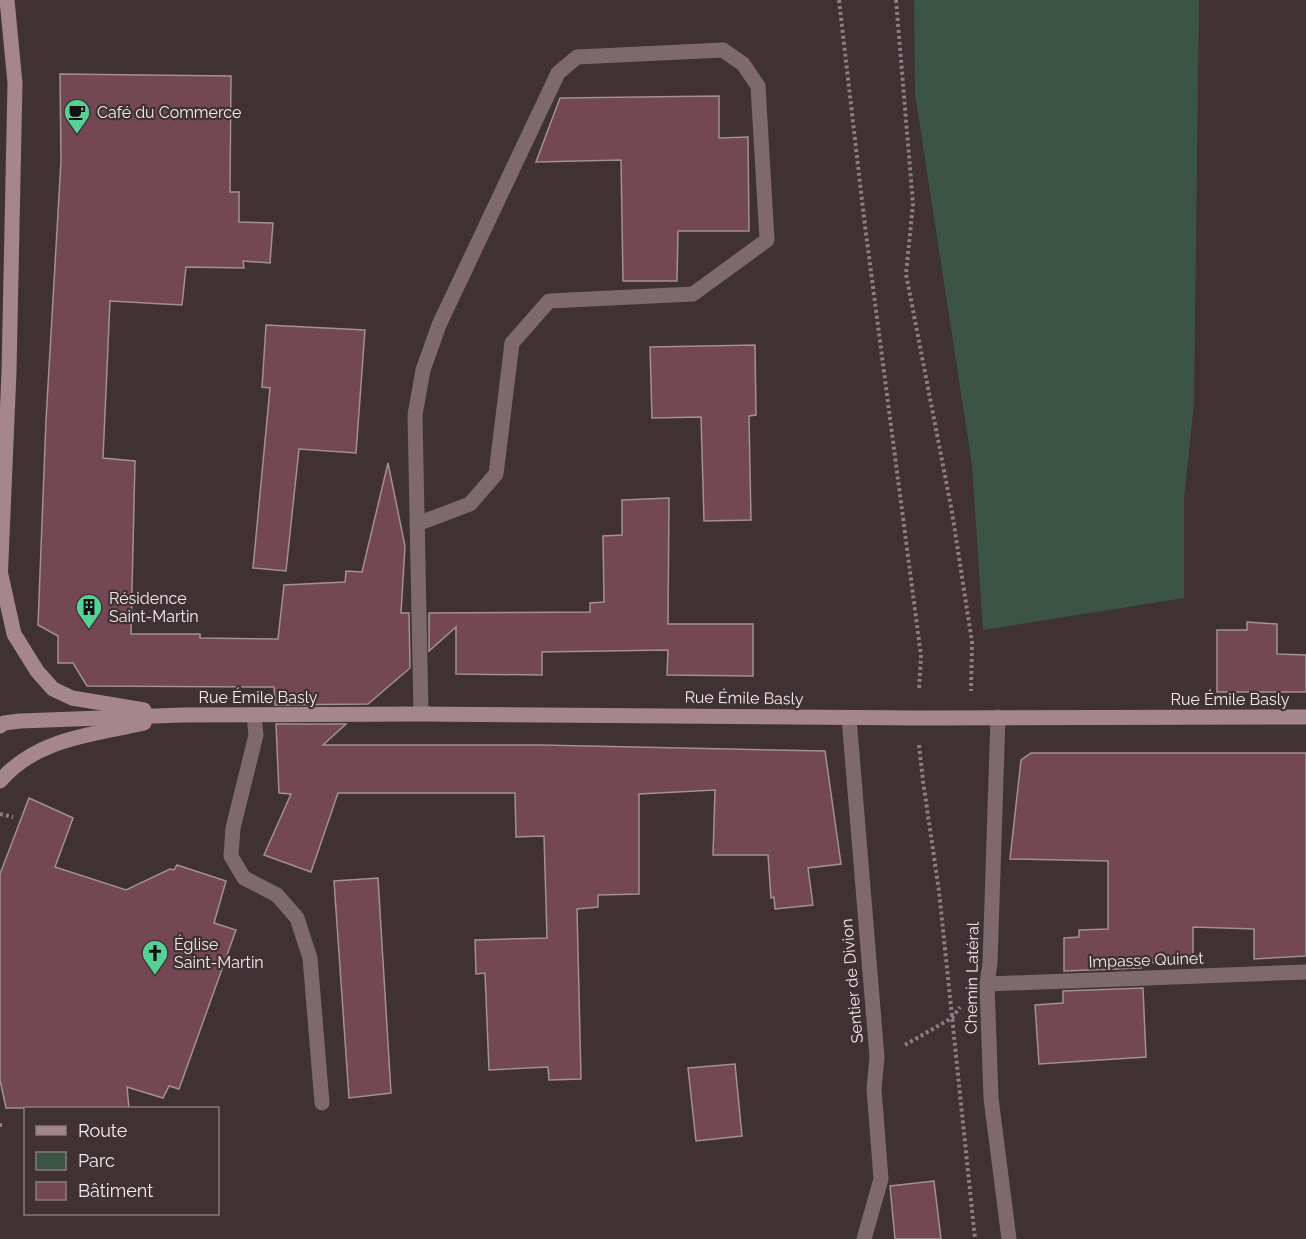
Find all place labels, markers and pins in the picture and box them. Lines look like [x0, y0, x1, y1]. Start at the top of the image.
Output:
cafe icon: Café du Commerce [62, 97, 92, 135]
place label: Café du Commerce [97, 103, 241, 122]
place label: Résidence Saint-Martin [109, 589, 199, 626]
building icon: Résidence Saint-Martin [74, 592, 104, 630]
place label: Église Saint-Martin [174, 934, 264, 972]
church icon: Église Saint-Martin [140, 938, 170, 976]

